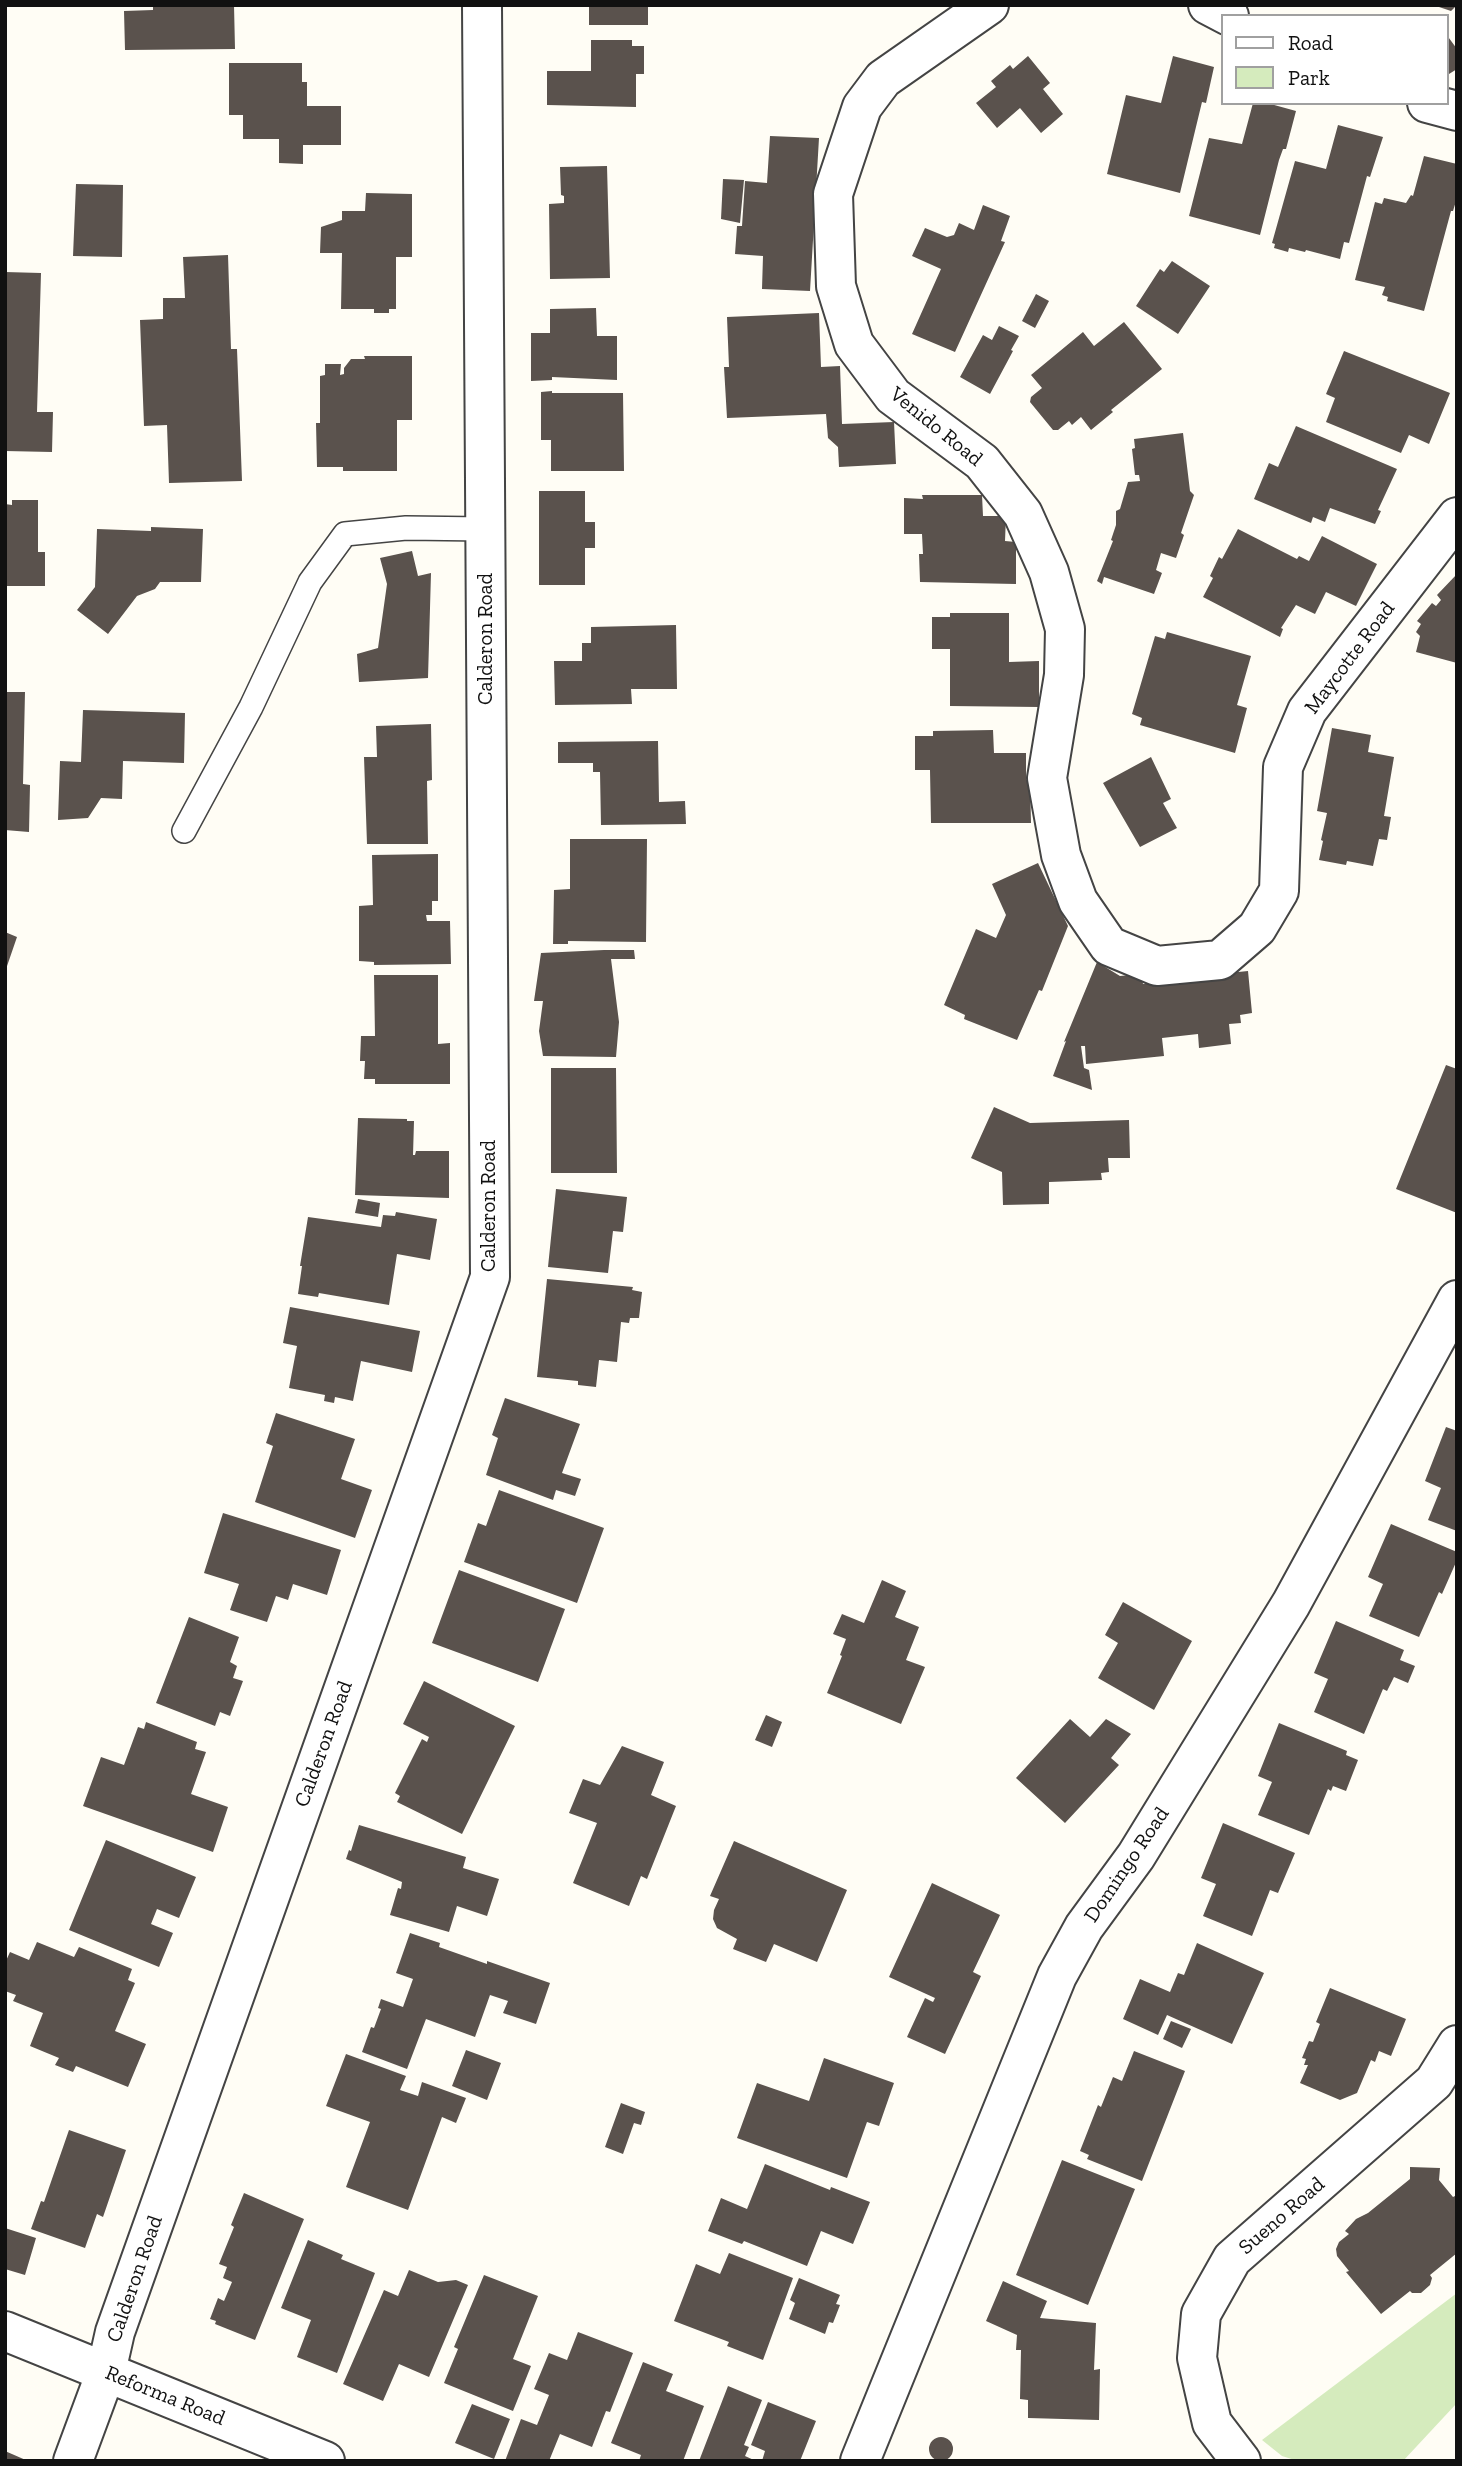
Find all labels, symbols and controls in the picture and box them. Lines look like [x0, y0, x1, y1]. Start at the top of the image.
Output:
legend [1220, 14, 1448, 105]
text: Road [1288, 30, 1333, 55]
text: Park [1288, 65, 1330, 90]
street label: Venido Road [884, 382, 988, 472]
street label: Calderon Road [473, 573, 499, 705]
street label: Maycotte Road [1300, 597, 1400, 719]
street label: Calderon Road [476, 1140, 502, 1272]
street label: Calderon Road [290, 1678, 358, 1810]
street label: Domingo Road [1079, 1802, 1175, 1928]
street label: Sueno Road [1234, 2172, 1330, 2260]
street label: Calderon Road [102, 2212, 168, 2346]
street label: Reforma Road [101, 2361, 229, 2431]

